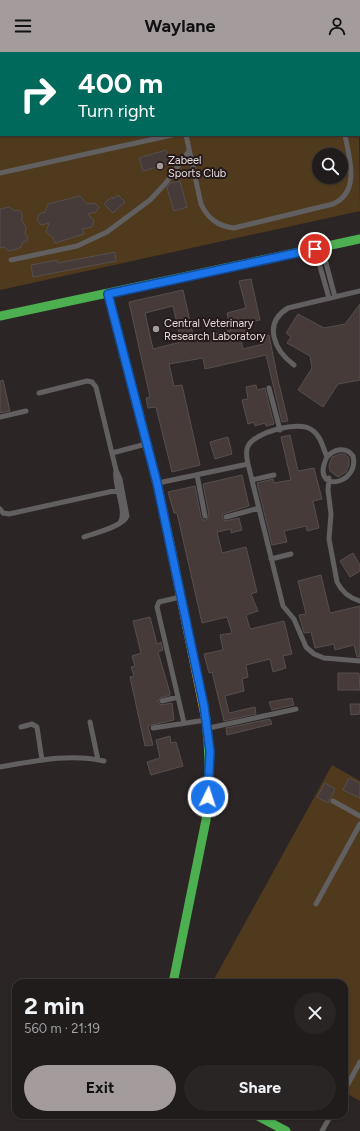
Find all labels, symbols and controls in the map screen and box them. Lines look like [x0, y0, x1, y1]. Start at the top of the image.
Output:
icon: menu [12, 15, 34, 37]
text: Waylane [145, 15, 215, 37]
icon: person [326, 15, 348, 37]
text: 400 m [78, 66, 163, 100]
icon: right [12, 68, 64, 120]
text: Turn right [78, 100, 155, 122]
map controls [312, 148, 348, 184]
button: search [312, 148, 348, 184]
place label: Zabeel Sports Club [168, 154, 226, 180]
marker: Zabeel Sports Club [155, 161, 165, 171]
pin [298, 232, 332, 266]
icon: arrive [304, 238, 326, 260]
place label: Central Veterinary Research Laboratory [164, 317, 266, 343]
marker: Central Veterinary Research Laboratory [151, 324, 161, 334]
position arrow [187, 776, 229, 818]
text: 2 min [24, 991, 84, 1020]
button: close [294, 992, 336, 1034]
text: 560 m · 21:19 [24, 1021, 100, 1036]
button: Exit [24, 1065, 176, 1111]
button: Share [184, 1065, 336, 1111]

